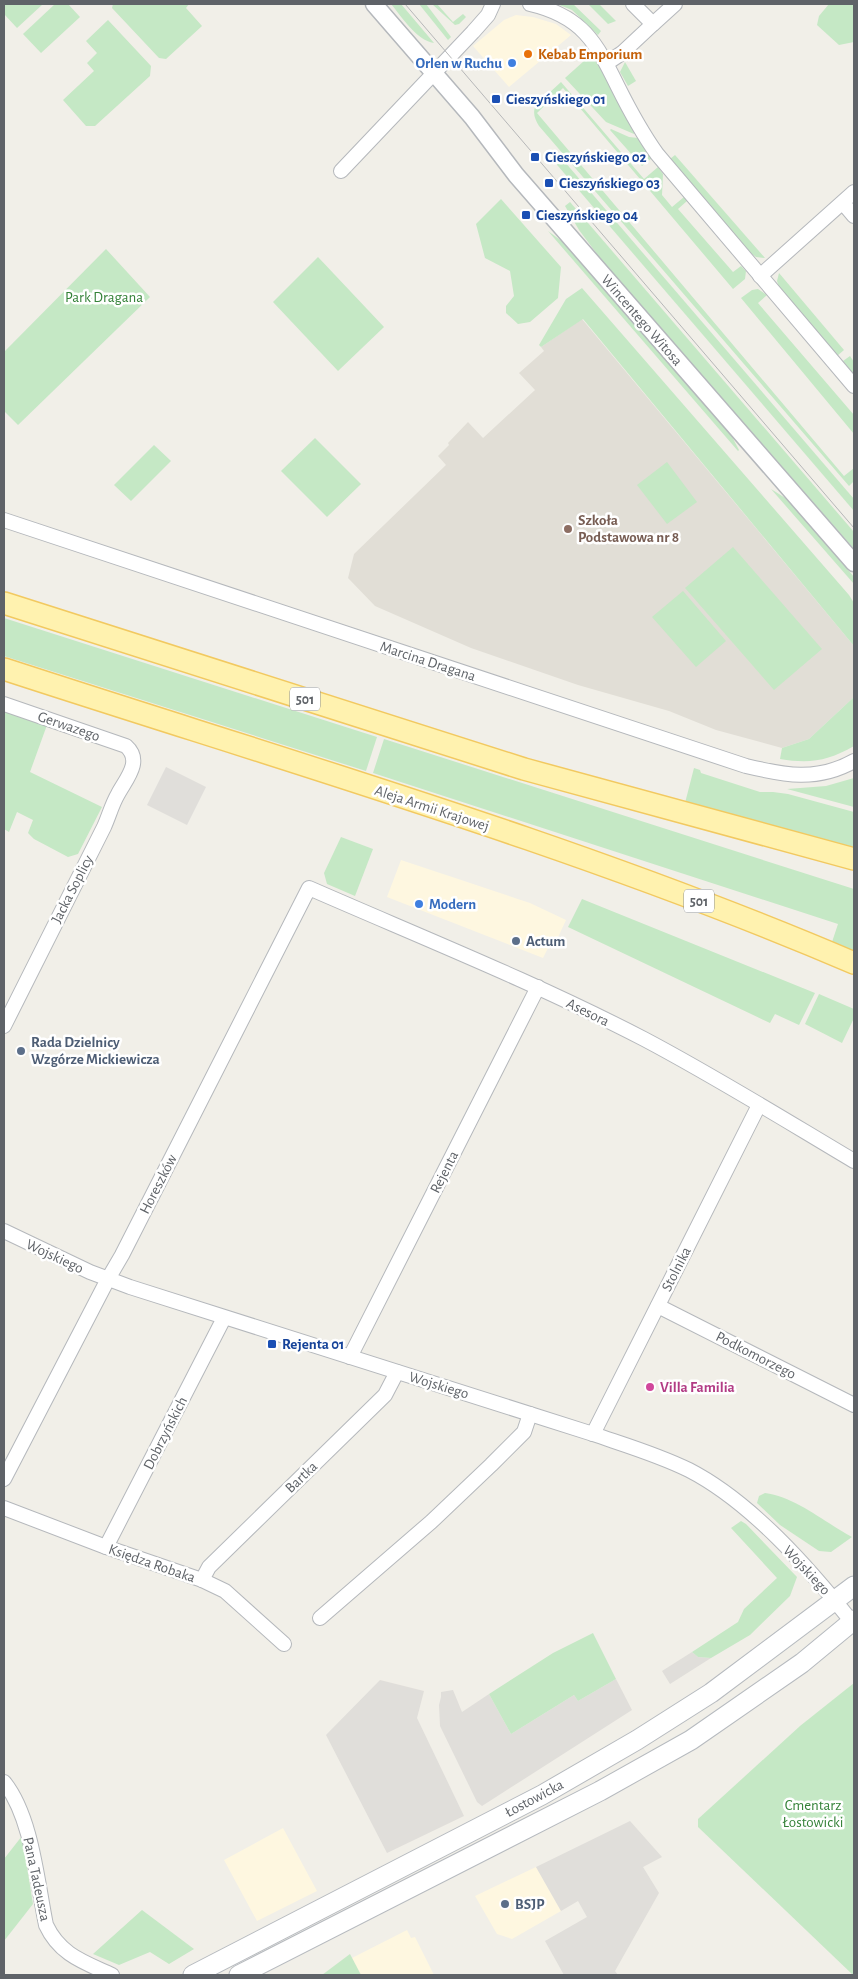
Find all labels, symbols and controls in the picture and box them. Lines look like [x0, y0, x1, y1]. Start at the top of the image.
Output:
place label: Kebab Emporium [538, 47, 642, 62]
marker: Kebab Emporium [522, 48, 534, 60]
place label: Orlen w Ruchu [415, 56, 502, 71]
marker: Orlen w Ruchu [506, 57, 518, 69]
place label: Cieszyńskiego 01 [506, 92, 606, 107]
marker: Cieszyńskiego 01 [490, 93, 502, 105]
place label: Cieszyńskiego 02 [545, 150, 647, 165]
marker: Cieszyńskiego 02 [529, 151, 541, 163]
place label: Cieszyńskiego 03 [559, 176, 660, 191]
marker: Cieszyńskiego 03 [543, 177, 555, 189]
place label: Cieszyńskiego 04 [536, 208, 638, 223]
marker: Cieszyńskiego 04 [520, 209, 532, 221]
street label: Wincentego Witosa [598, 272, 685, 369]
park label: Park Dragana [65, 290, 143, 305]
place label: Szkoła Podstawowa nr 8 [578, 513, 679, 545]
marker: Szkoła Podstawowa nr 8 [562, 523, 574, 535]
street label: Marcina Dragana [378, 639, 478, 684]
road number: 501 [290, 688, 320, 711]
street label: Gerwazego [36, 709, 102, 744]
street label: Aleja Armii Krajowej [373, 783, 491, 834]
street label: Jacka Soplicy [49, 852, 96, 926]
road number: 501 [684, 889, 714, 912]
place label: Modern [429, 897, 476, 912]
marker: Modern [413, 898, 425, 910]
place label: Actum [526, 934, 565, 949]
marker: Actum [510, 935, 522, 947]
street label: Asesora [564, 996, 612, 1029]
place label: Rada Dzielnicy Wzgórze Mickiewicza [31, 1035, 160, 1067]
marker: Rada Dzielnicy Wzgórze Mickiewicza [15, 1045, 27, 1057]
street label: Rejenta [428, 1149, 461, 1196]
street label: Horeszków [137, 1152, 180, 1216]
street label: Wojskiego [24, 1237, 86, 1276]
street label: Stolnika [659, 1245, 694, 1294]
street label: Podkomorzego [713, 1329, 798, 1382]
place label: Rejenta 01 [282, 1337, 345, 1352]
marker: Rejenta 01 [266, 1338, 278, 1350]
street label: Wojskiego [407, 1369, 470, 1402]
place label: Villa Familia [660, 1380, 735, 1395]
marker: Villa Familia [644, 1381, 656, 1393]
street label: Dobrzyńskich [141, 1394, 190, 1472]
street label: Bartka [282, 1459, 320, 1496]
street label: Księdza Robaka [106, 1542, 197, 1585]
street label: Wojskiego [780, 1543, 833, 1598]
street label: Łostowicka [503, 1777, 566, 1820]
park label: Cmentarz Łostowicki [783, 1798, 843, 1830]
street label: Pana Tadeusza [20, 1836, 53, 1923]
place label: BSJP [515, 1897, 545, 1912]
marker: BSJP [499, 1898, 511, 1910]

